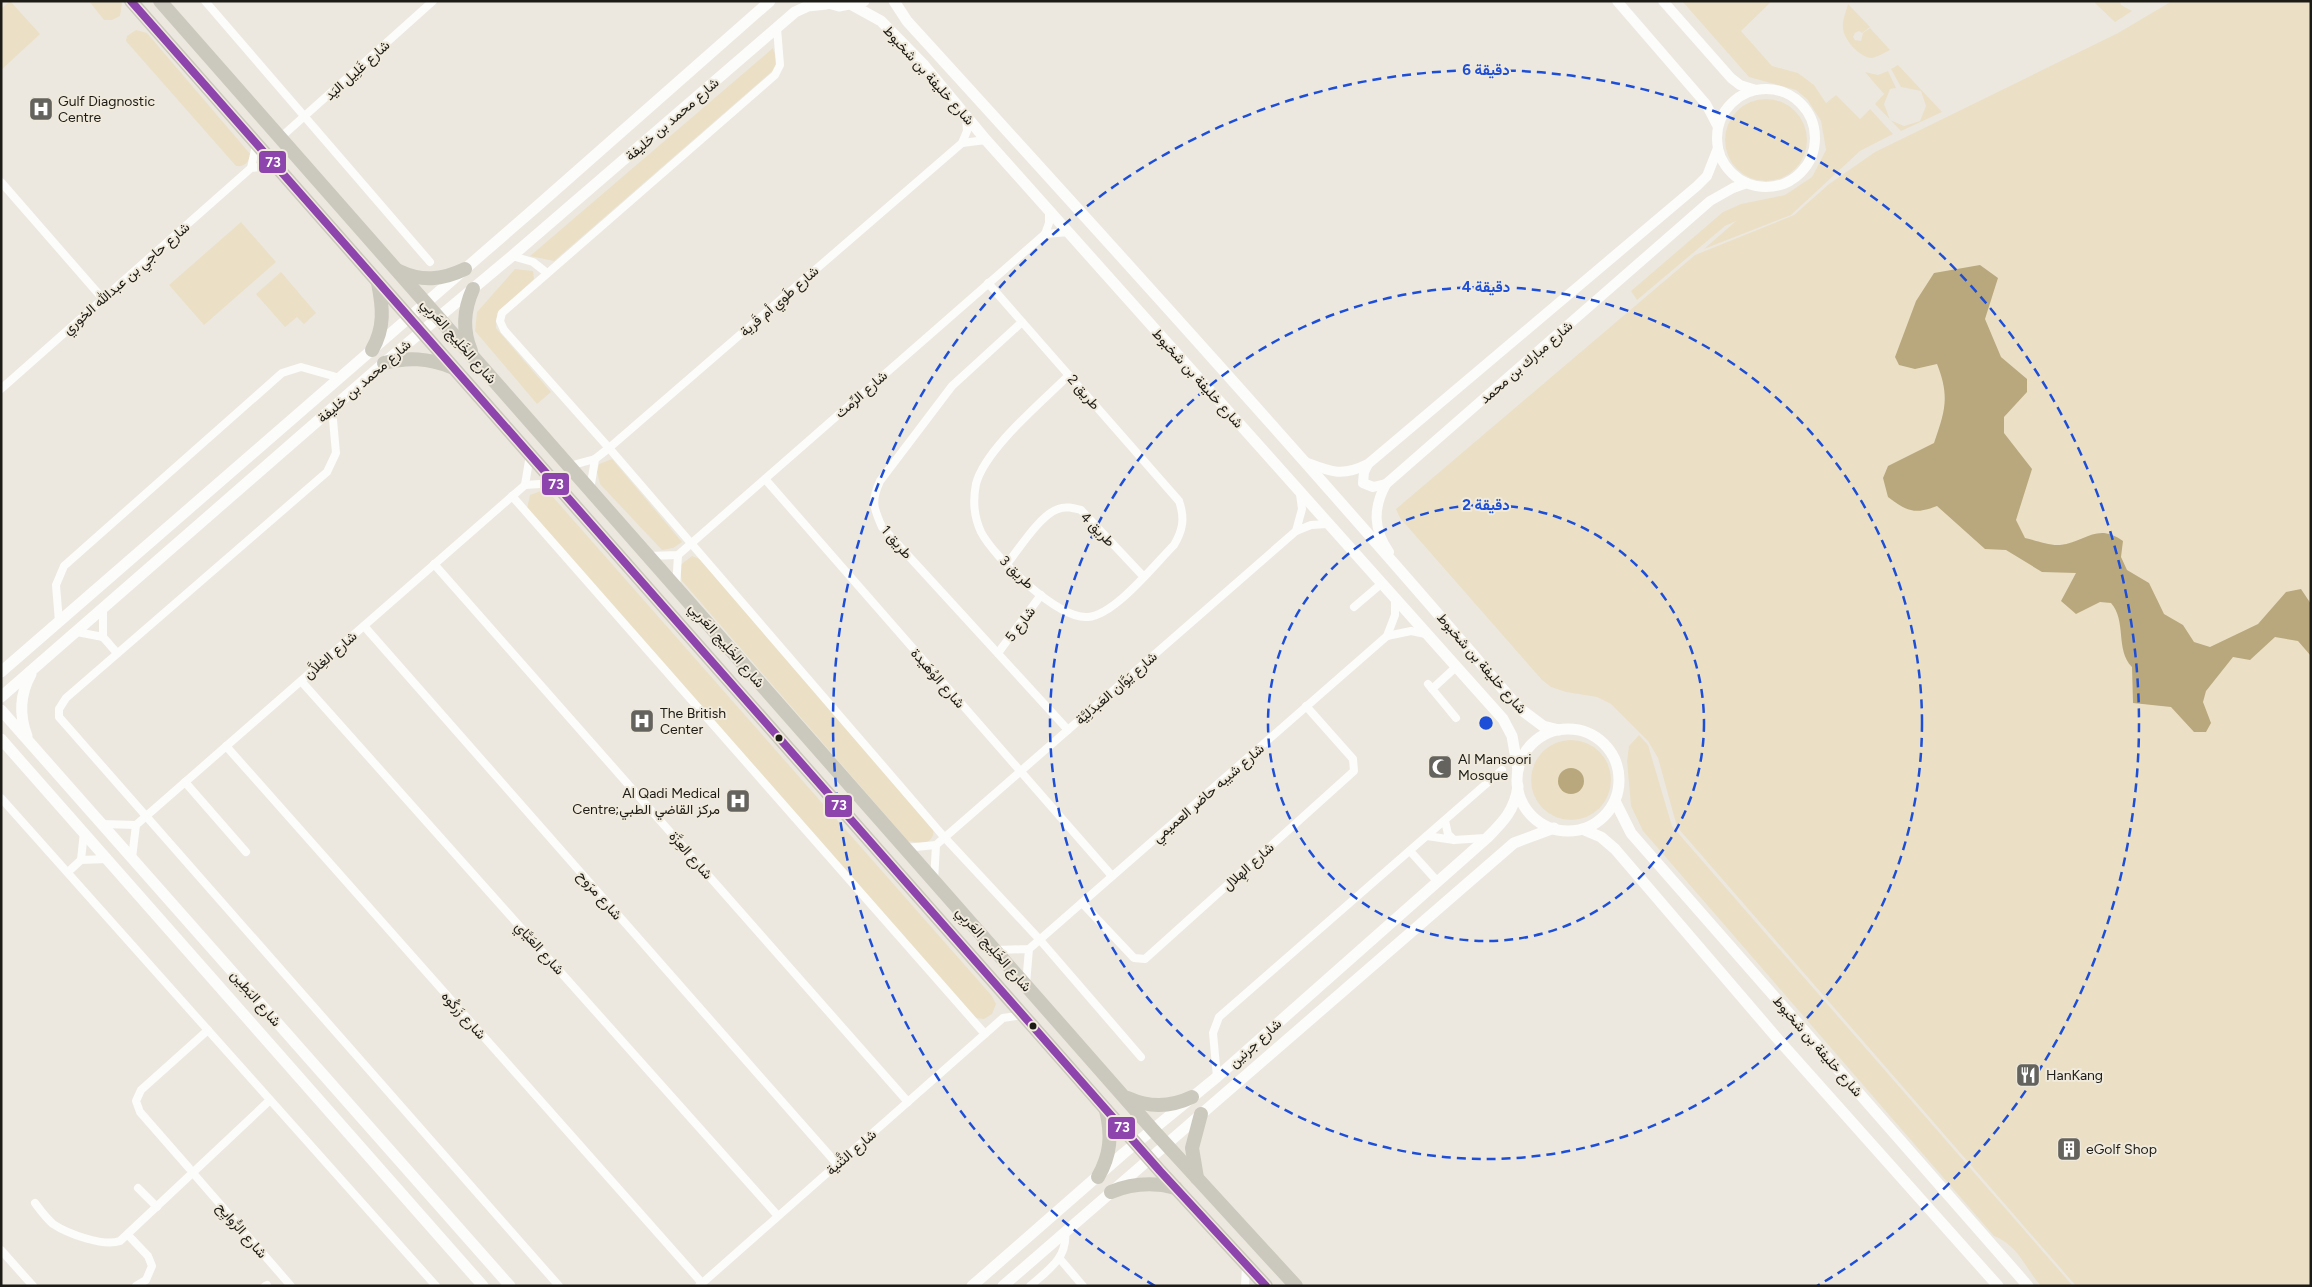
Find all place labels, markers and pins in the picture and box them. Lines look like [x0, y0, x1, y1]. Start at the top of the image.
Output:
place label: Gulf Diagnostic Centre [58, 93, 155, 126]
hospital icon: Gulf Diagnostic Centre [28, 96, 54, 122]
place label: The British Center [660, 705, 726, 738]
hospital icon: The British Center [629, 708, 655, 734]
centre of rings [1477, 714, 1495, 732]
unlabelled marker [774, 733, 784, 743]
place label: Al Mansoori Mosque [1458, 751, 1532, 784]
mosque icon: Al Mansoori Mosque [1427, 754, 1453, 780]
place label: Al Qadi Medical Centre;مركز القاضي الطبي [572, 785, 720, 821]
hospital icon: Al Qadi Medical Centre;مركز القاضي الطبي [725, 788, 751, 814]
unlabelled marker [1028, 1021, 1038, 1031]
restaurant icon: HanKang [2015, 1062, 2041, 1088]
place label: HanKang [2046, 1067, 2103, 1084]
building icon: eGolf Shop [2056, 1136, 2082, 1162]
place label: eGolf Shop [2086, 1141, 2157, 1158]

